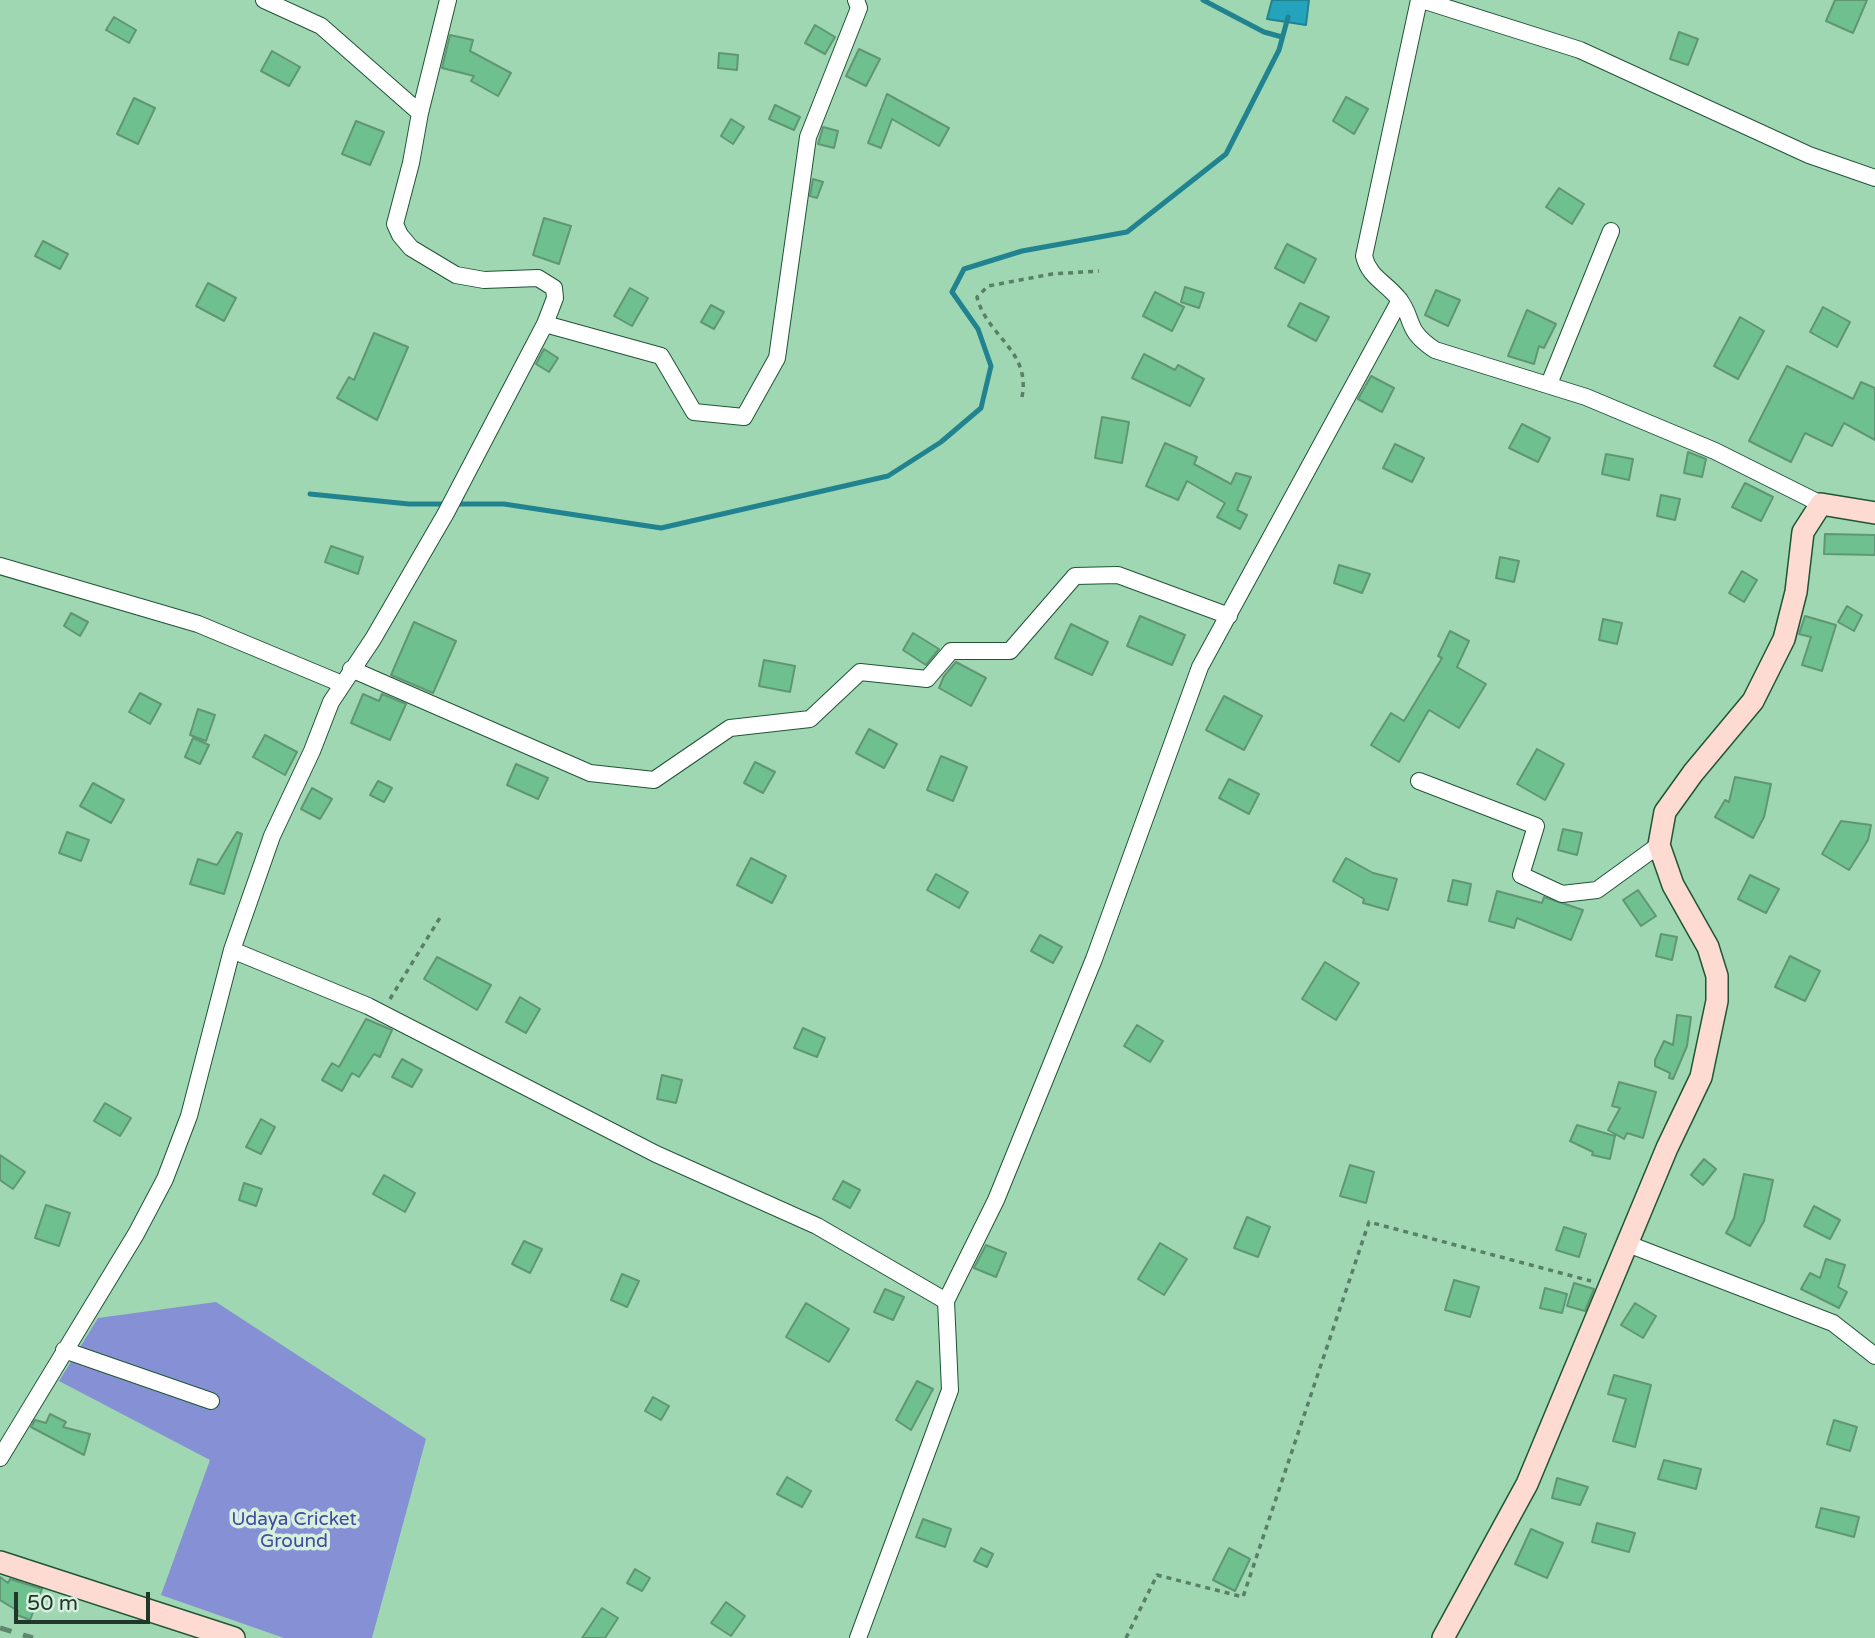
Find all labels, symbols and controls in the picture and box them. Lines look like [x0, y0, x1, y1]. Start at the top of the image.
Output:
park label: Udaya Cricket Ground [231, 1509, 357, 1553]
scale bar [18, 1578, 154, 1622]
text: 50 m [27, 1591, 78, 1616]

